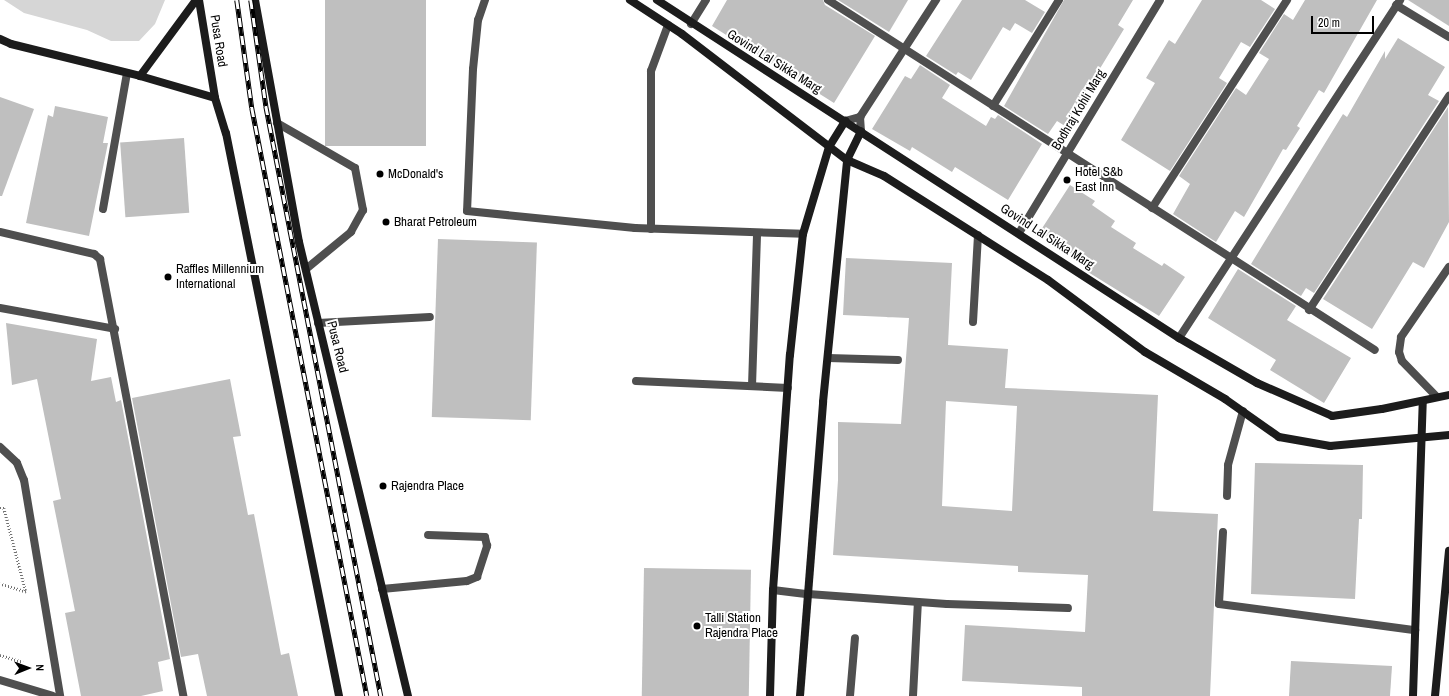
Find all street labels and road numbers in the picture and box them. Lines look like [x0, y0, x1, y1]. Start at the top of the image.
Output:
street label: Pusa Road [206, 14, 230, 68]
street label: Govind Lal Sikka Marg [724, 27, 824, 97]
street label: Bodhraj Kohli Marg [1049, 67, 1109, 153]
street label: Govind Lal Sikka Marg [997, 201, 1097, 273]
street label: Pusa Road [323, 320, 351, 374]

